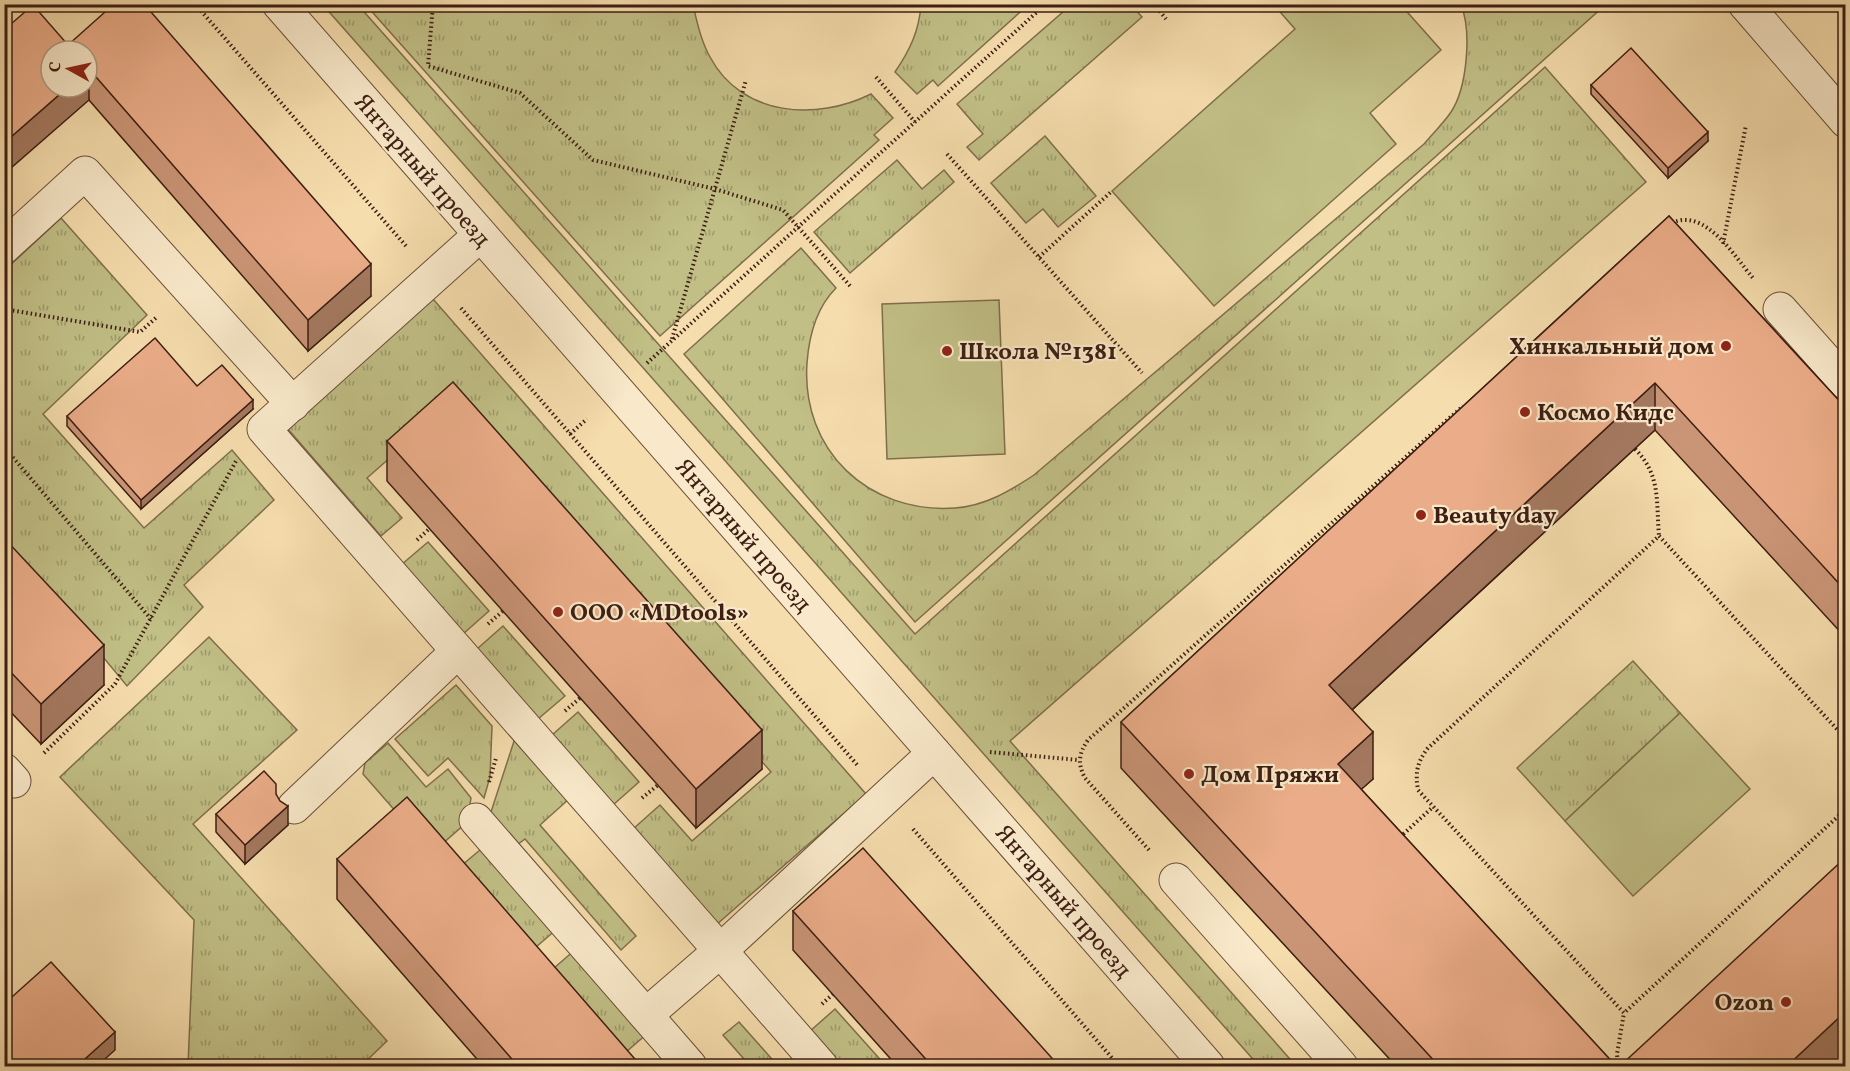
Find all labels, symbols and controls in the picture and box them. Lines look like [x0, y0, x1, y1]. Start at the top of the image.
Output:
north arrow [39, 39, 99, 99]
text: С [45, 61, 68, 74]
street label: Янтарный проезд [345, 87, 498, 256]
place label: Хинкальный дом [1509, 331, 1714, 365]
place label: Школа №1381 [959, 336, 1117, 370]
marker: Хинкальный дом [1719, 339, 1733, 353]
marker: Школа №1381 [940, 344, 954, 358]
place label: Космо Кидс [1537, 397, 1674, 431]
marker: Космо Кидс [1518, 405, 1532, 419]
street label: Янтарный проезд [666, 452, 819, 621]
place label: Beauty day [1433, 500, 1557, 534]
marker: Beauty day [1414, 508, 1428, 522]
place label: ООО «MDtools» [570, 597, 749, 631]
marker: ООО «MDtools» [551, 605, 565, 619]
place label: Дом Пряжи [1201, 759, 1339, 793]
marker: Дом Пряжи [1182, 767, 1196, 781]
street label: Янтарный проезд [986, 818, 1139, 987]
place label: Ozon [1714, 987, 1774, 1021]
marker: Ozon [1779, 995, 1793, 1009]

